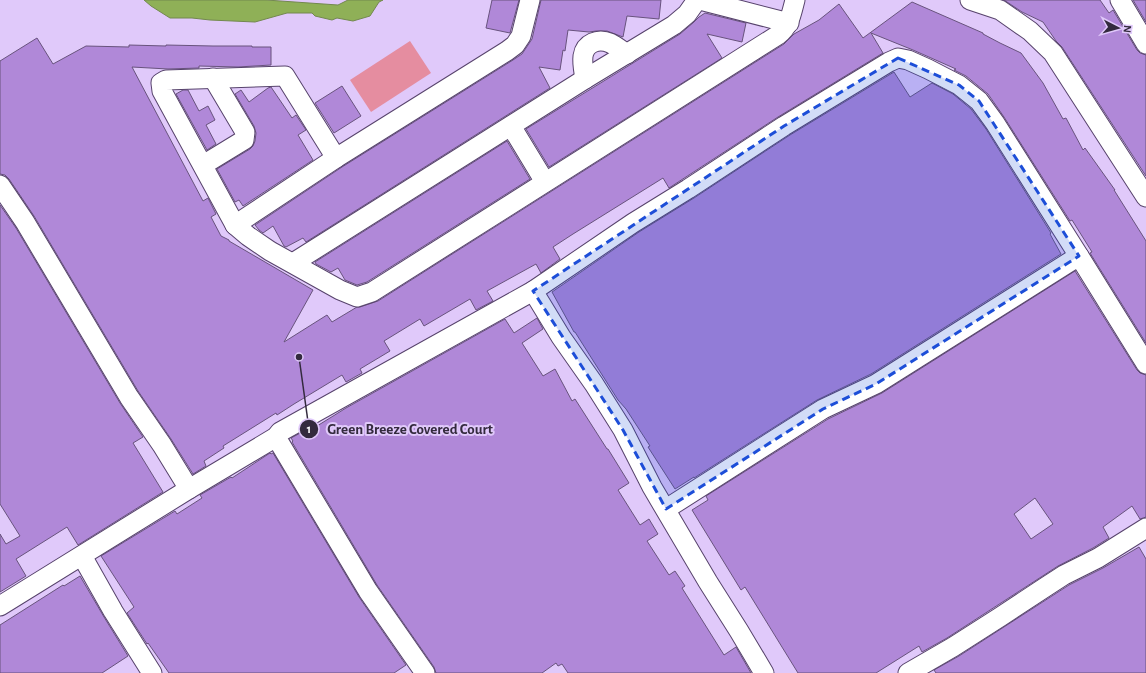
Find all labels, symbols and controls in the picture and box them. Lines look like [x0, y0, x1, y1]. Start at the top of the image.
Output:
north arrow [1098, 8, 1138, 48]
text: N [1122, 25, 1133, 33]
callout: Green Breeze Covered Court [299, 415, 501, 442]
text: Green Breeze Covered Court [327, 422, 493, 437]
text: 1 [307, 423, 311, 435]

